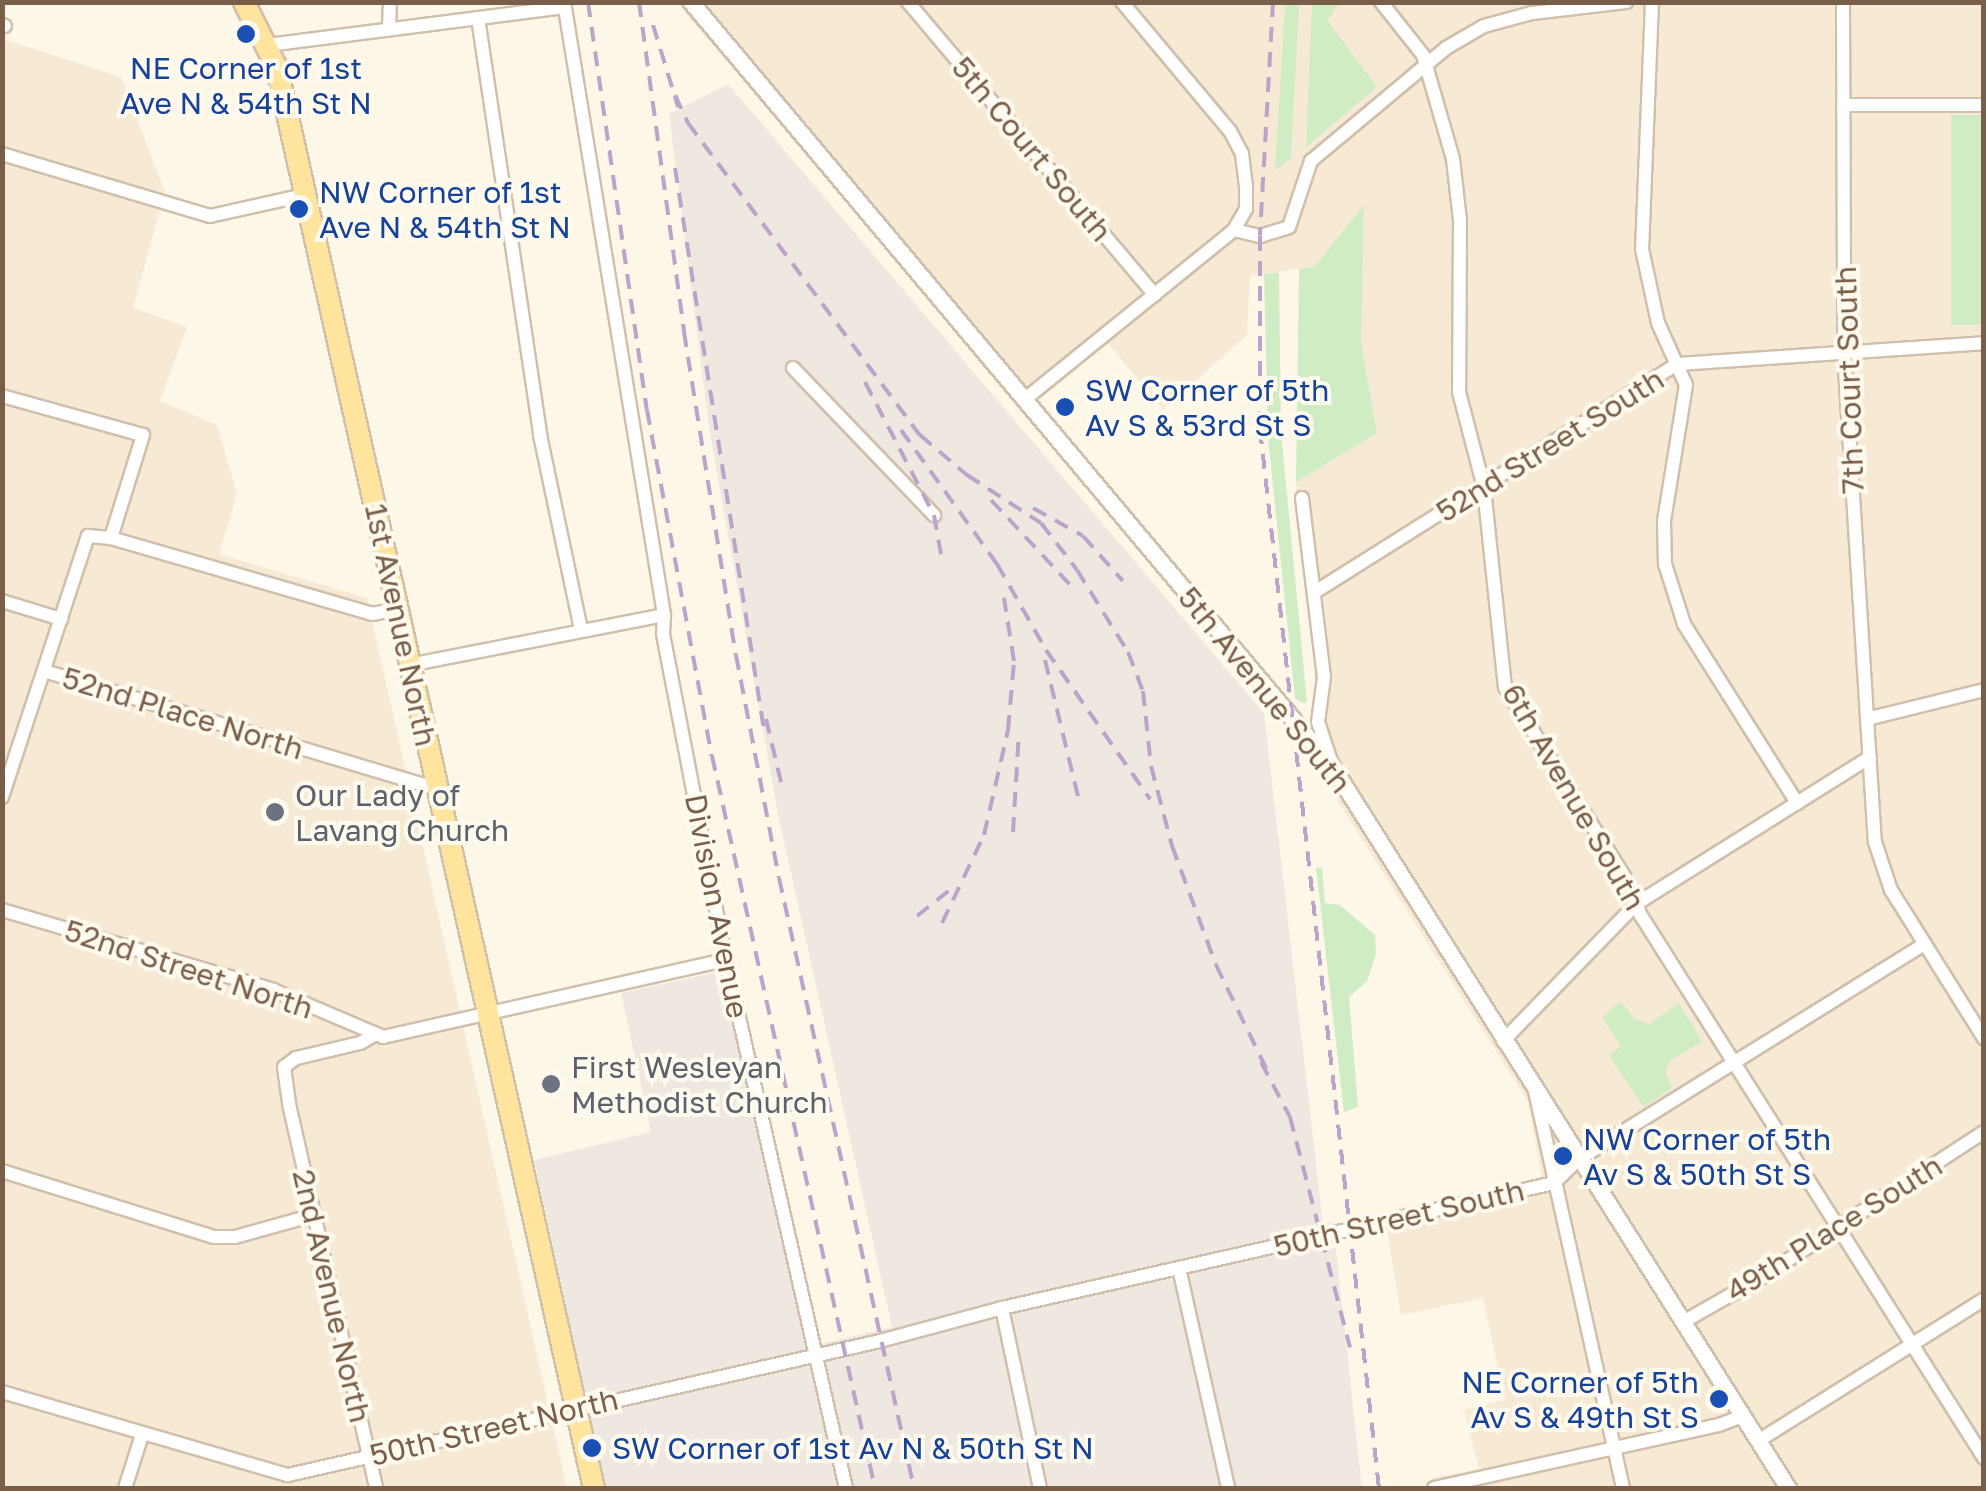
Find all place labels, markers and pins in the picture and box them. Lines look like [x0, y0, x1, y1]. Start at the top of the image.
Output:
marker: NE Corner of 1st Ave N & 54th St N [235, 23, 257, 45]
place label: NE Corner of 1st Ave N & 54th St N [120, 50, 372, 120]
place label: NW Corner of 1st Ave N & 54th St N [319, 174, 571, 244]
marker: NW Corner of 1st Ave N & 54th St N [288, 198, 310, 220]
place label: SW Corner of 5th Av S & 53rd St S [1085, 372, 1329, 442]
marker: SW Corner of 5th Av S & 53rd St S [1054, 396, 1076, 418]
place label: Our Lady of Lavang Church [295, 777, 509, 848]
marker: Our Lady of Lavang Church [264, 801, 286, 823]
place label: First Wesleyan Methodist Church [571, 1049, 828, 1120]
marker: First Wesleyan Methodist Church [540, 1073, 562, 1095]
place label: NW Corner of 5th Av S & 50th St S [1583, 1121, 1831, 1192]
marker: NW Corner of 5th Av S & 50th St S [1552, 1145, 1574, 1167]
place label: NE Corner of 5th Av S & 49th St S [1461, 1364, 1699, 1434]
marker: NE Corner of 5th Av S & 49th St S [1708, 1388, 1730, 1410]
place label: SW Corner of 1st Av N & 50th St N [612, 1430, 1094, 1466]
marker: SW Corner of 1st Av N & 50th St N [581, 1437, 603, 1459]

